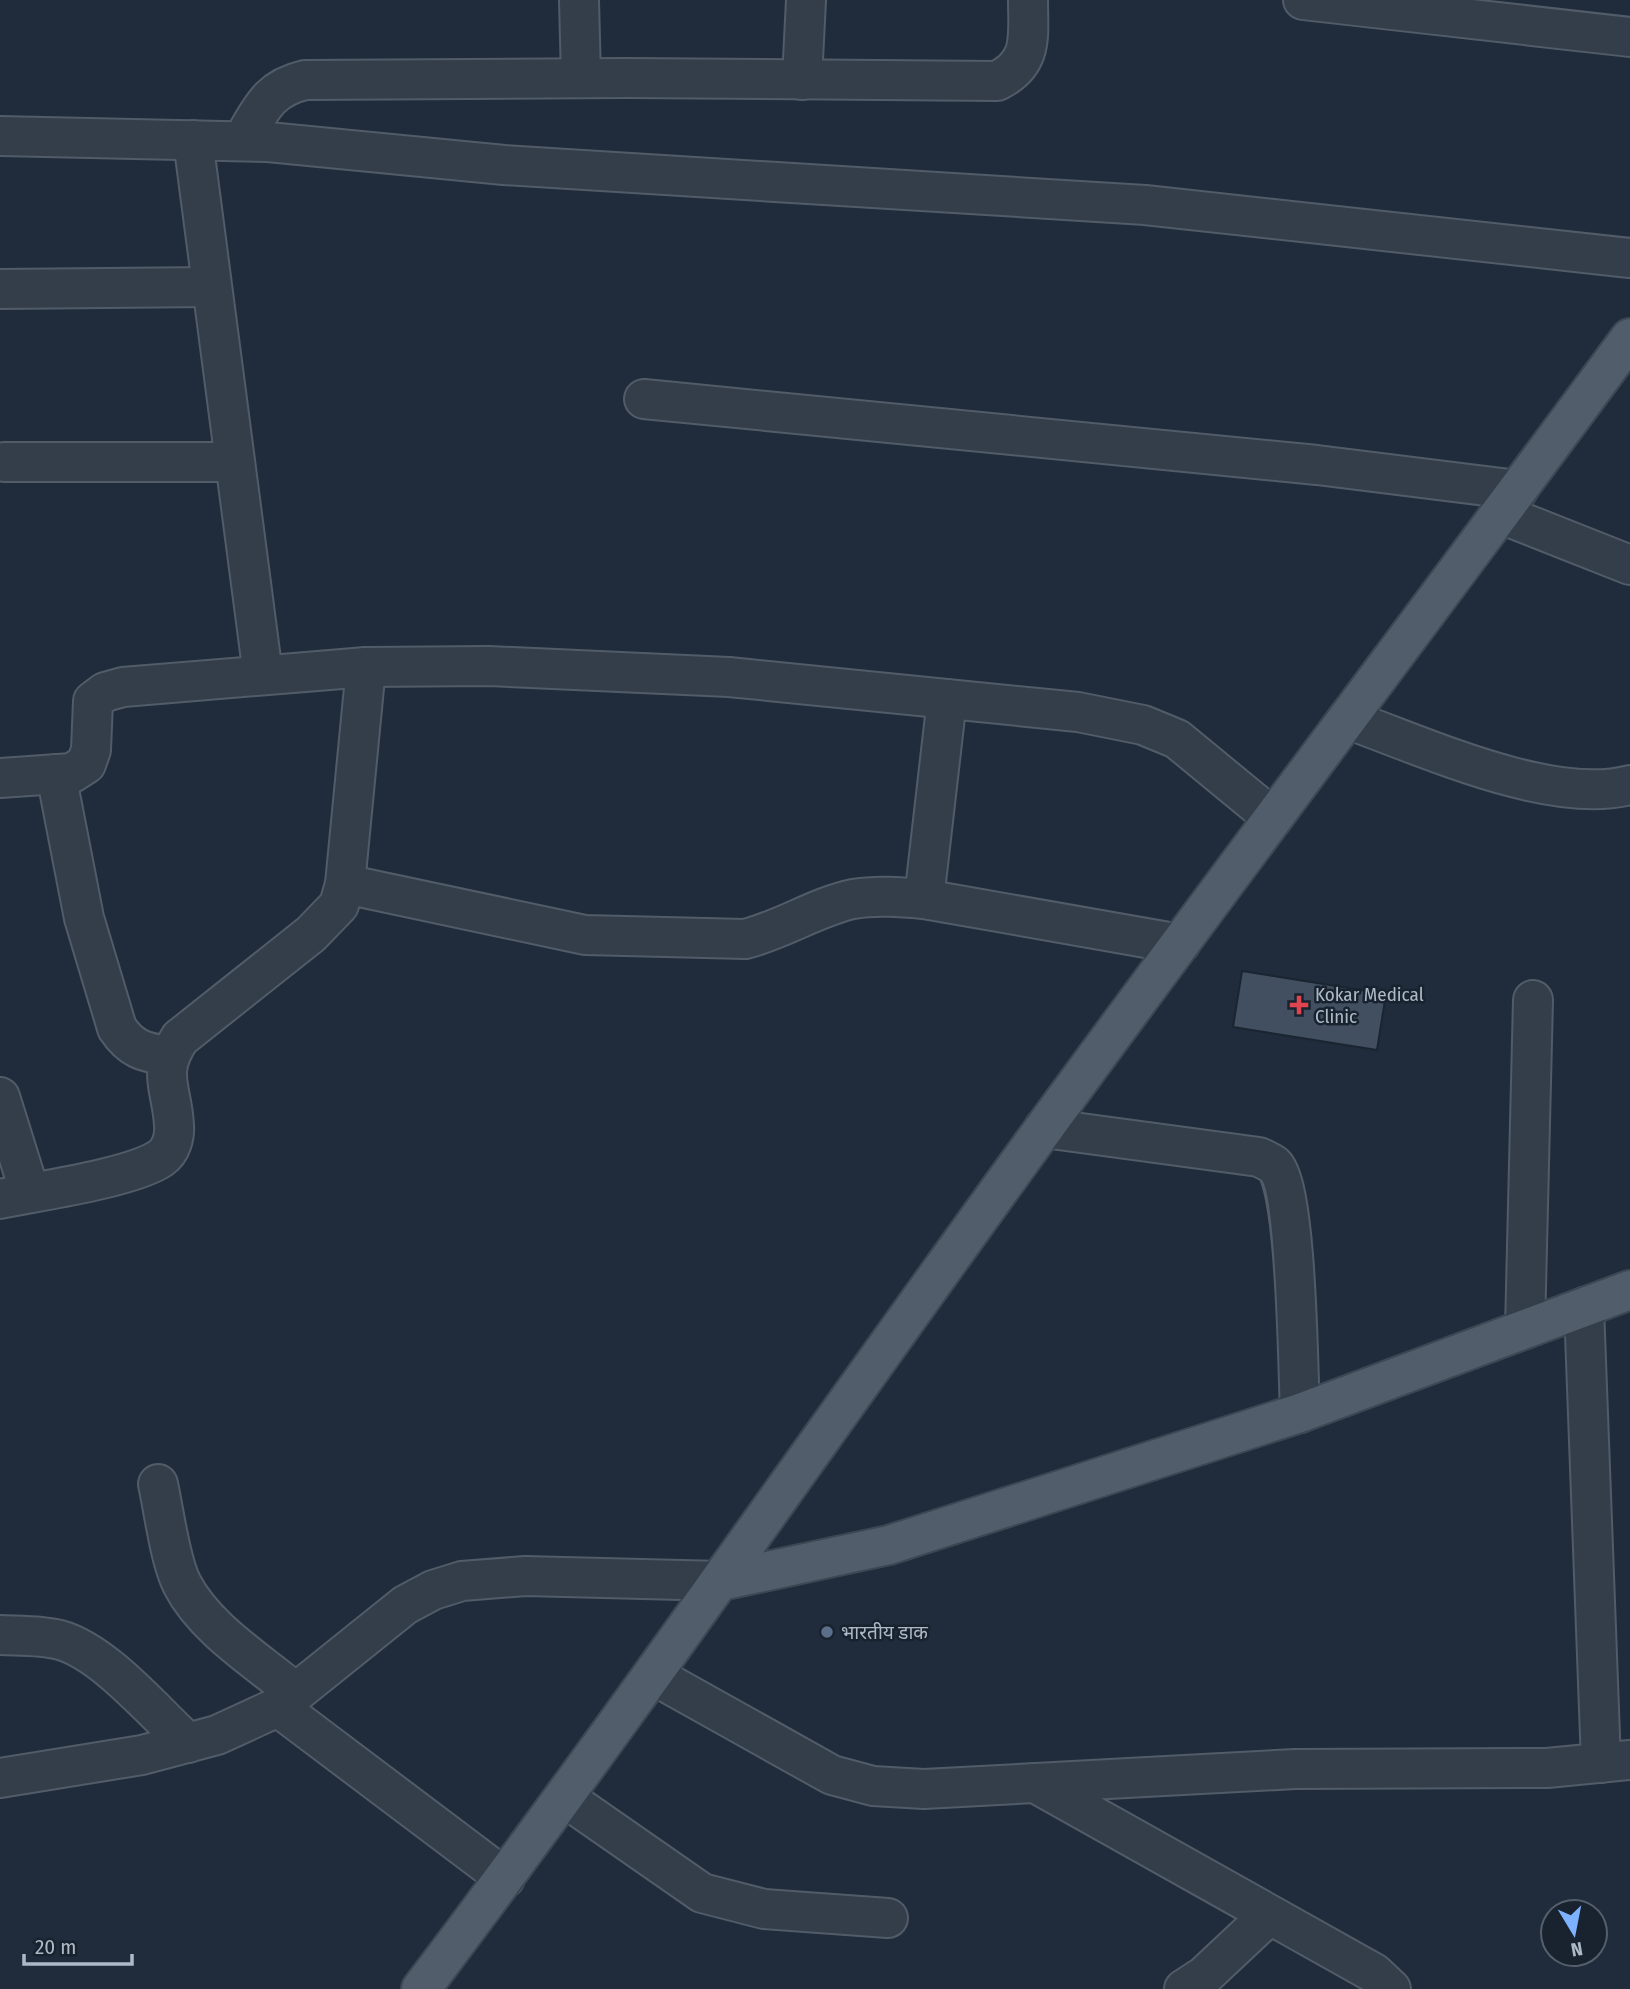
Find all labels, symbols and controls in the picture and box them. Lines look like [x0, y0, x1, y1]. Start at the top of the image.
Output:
place label: Kokar Medical Clinic [1315, 983, 1424, 1028]
marker: Kokar Medical Clinic [1289, 995, 1309, 1015]
place label: भारतीय डाक [841, 1621, 928, 1644]
marker: भारतीय डाक [819, 1624, 835, 1640]
north arrow [1539, 1898, 1609, 1968]
scale bar [24, 1923, 133, 1967]
text: 20 m [35, 1934, 76, 1960]
text: N [1569, 1937, 1584, 1962]

